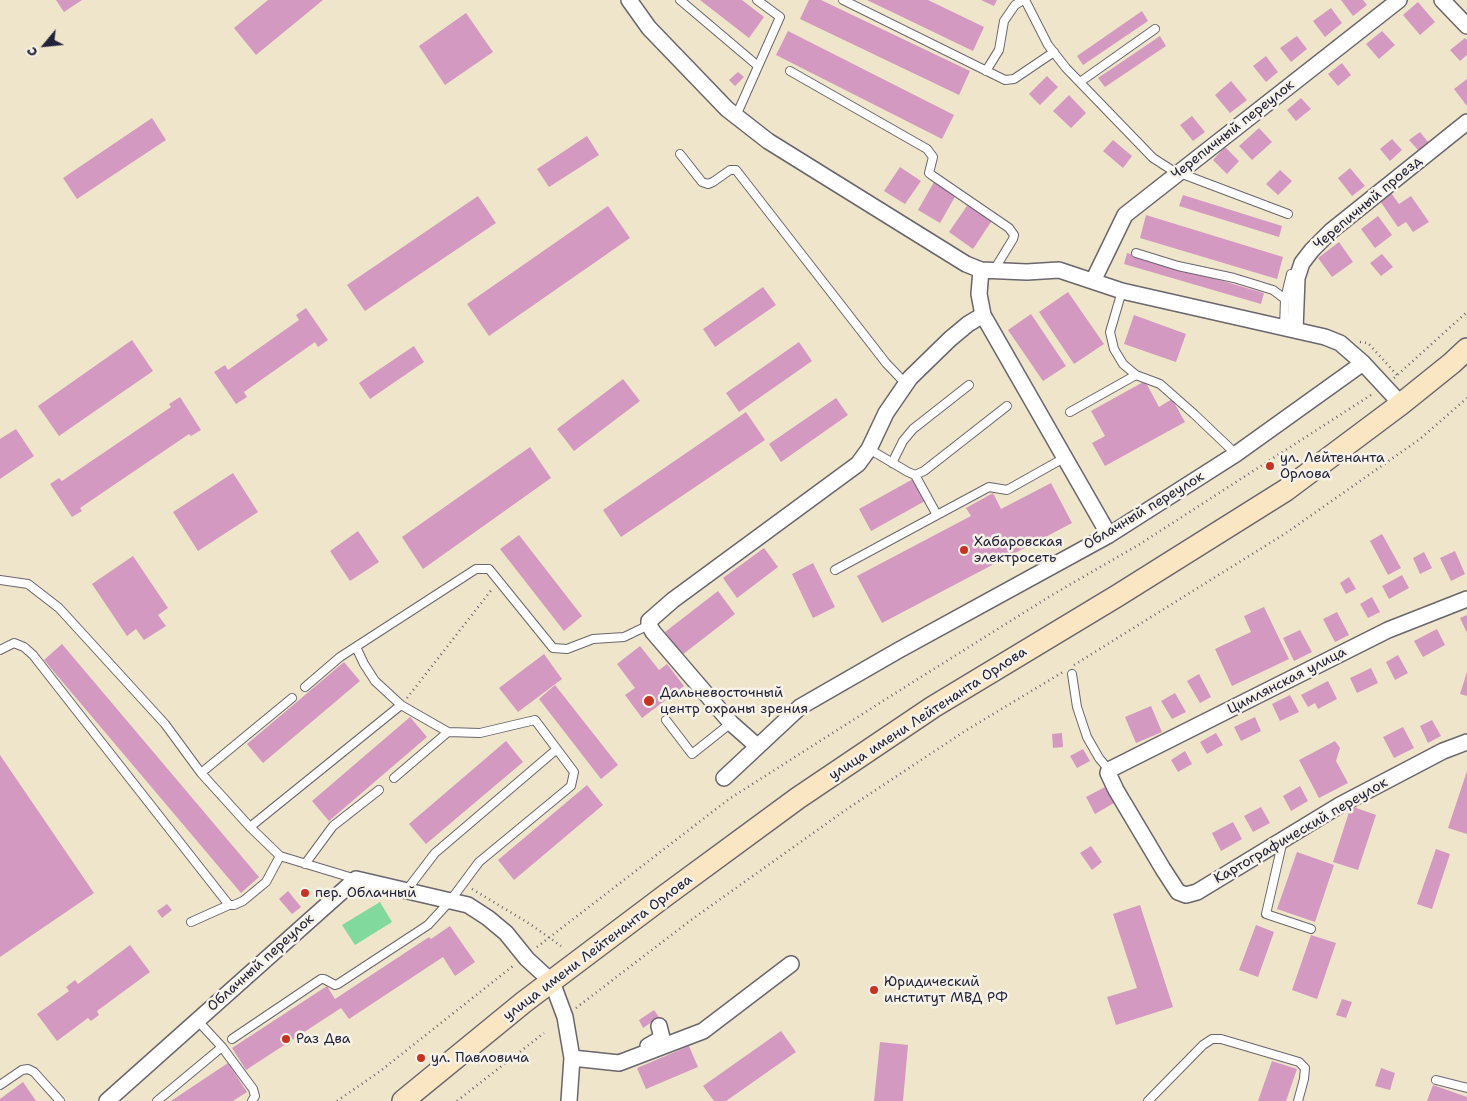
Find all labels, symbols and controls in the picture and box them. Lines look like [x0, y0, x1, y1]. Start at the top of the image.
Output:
north arrow [20, 20, 70, 70]
text: С [22, 44, 42, 60]
street label: Черепичный переулок [1168, 77, 1298, 183]
street label: Черепичный проезд [1310, 153, 1426, 253]
place label: ул. Лейтенанта Орлова [1280, 450, 1385, 482]
marker: ул. Лейтенанта Орлова [1264, 460, 1276, 472]
street label: Облачный переулок [1081, 468, 1207, 554]
place label: Хабаровская электросеть [974, 534, 1063, 566]
marker: Хабаровская электросеть [958, 544, 970, 556]
street label: улица имени Лейтенанта Орлова [826, 644, 1030, 784]
street label: Цимлянская улица [1225, 644, 1349, 718]
place label: Дальневосточный центр охраны зрения [660, 685, 808, 718]
marker: Дальневосточный центр охраны зрения [642, 694, 656, 708]
street label: Картографический переулок [1211, 774, 1391, 888]
street label: улица имени Лейтенанта Орлова [500, 871, 696, 1025]
place label: пер. Облачный [315, 885, 416, 901]
marker: пер. Облачный [299, 887, 311, 899]
street label: Облачный переулок [204, 911, 318, 1015]
place label: Юридический институт МВД РФ [884, 974, 1008, 1006]
marker: Юридический институт МВД РФ [868, 984, 880, 996]
place label: Раз Два [296, 1031, 351, 1047]
marker: Раз Два [280, 1033, 292, 1045]
place label: ул. Павловича [431, 1050, 529, 1066]
marker: ул. Павловича [415, 1052, 427, 1064]

